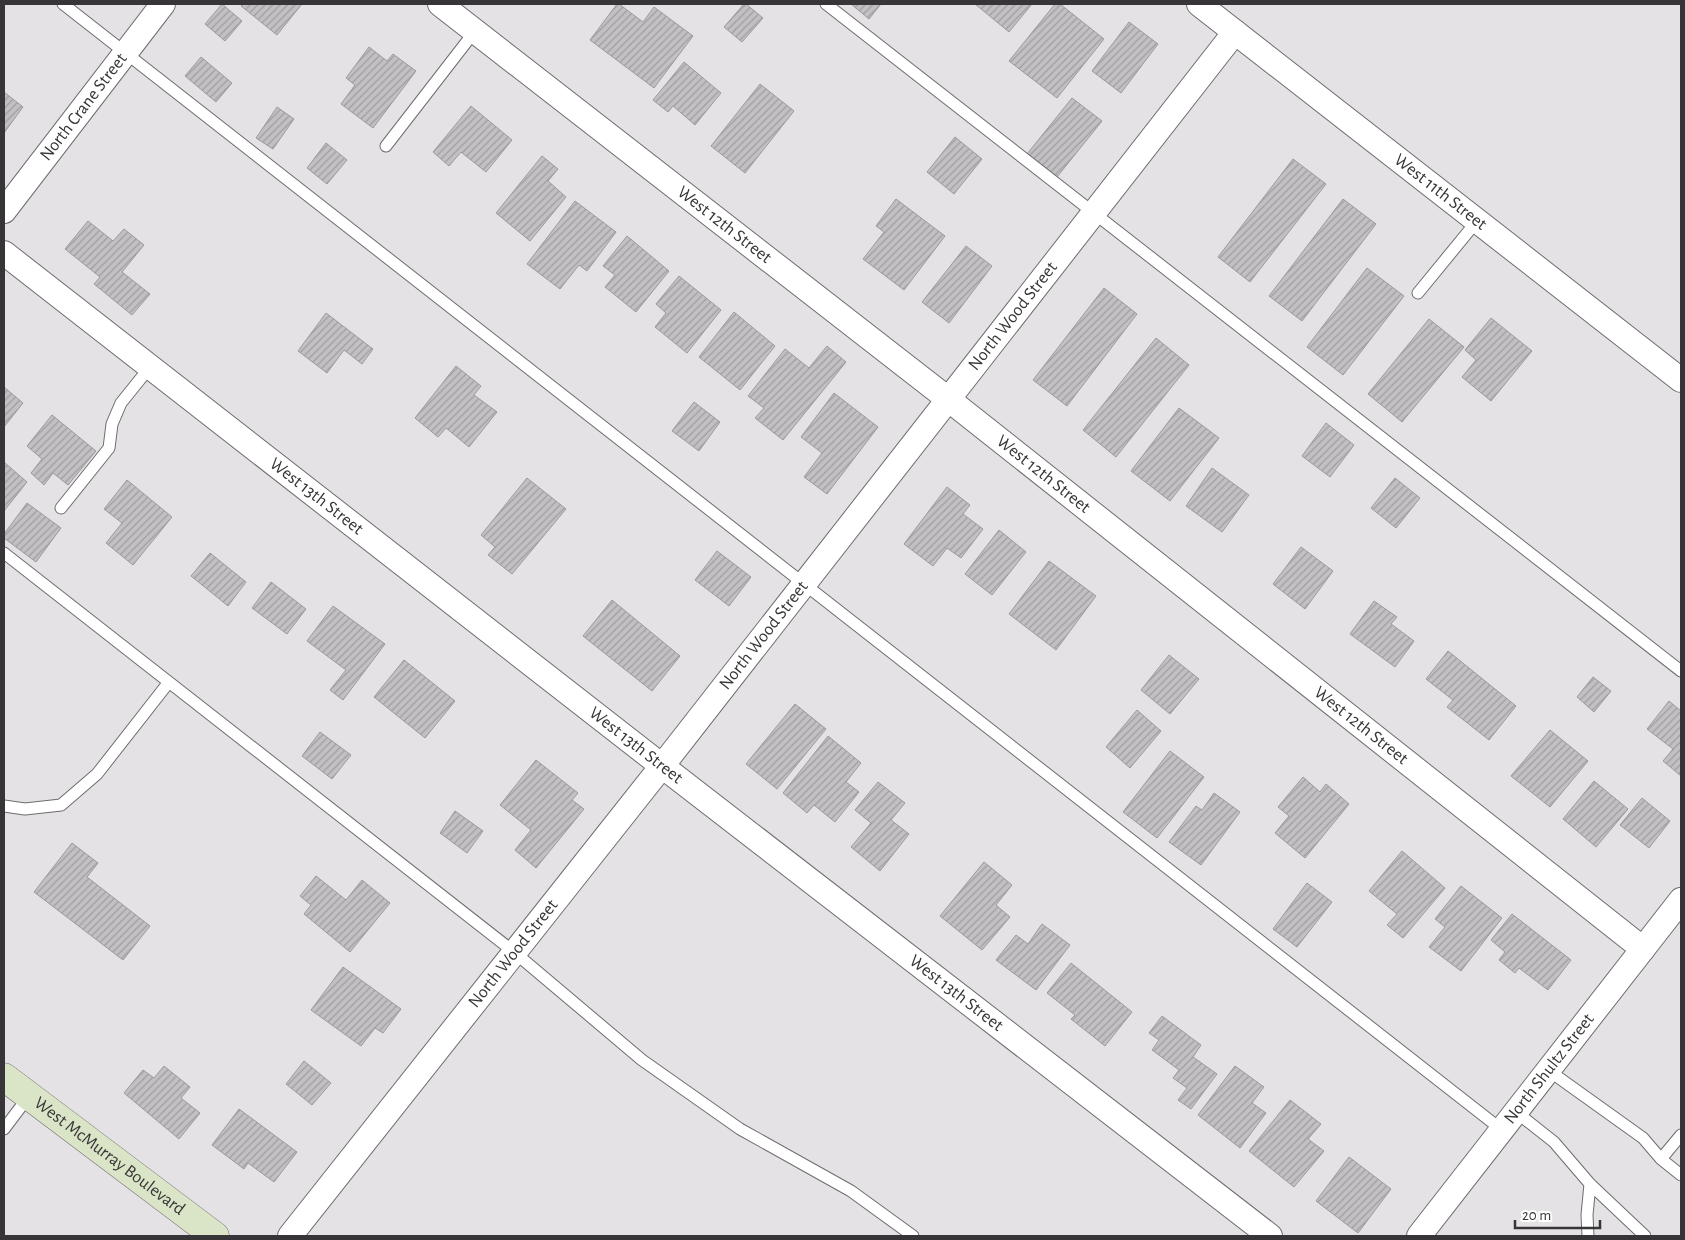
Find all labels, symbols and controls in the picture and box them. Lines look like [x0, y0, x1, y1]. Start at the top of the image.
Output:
street label: North Crane Street [37, 50, 131, 164]
street label: West 11th Street [1391, 151, 1490, 234]
street label: West 12th Street [674, 183, 775, 267]
street label: North Wood Street [965, 258, 1061, 374]
street label: West 12th Street [993, 432, 1094, 517]
street label: West 13th Street [266, 455, 367, 539]
street label: North Wood Street [716, 578, 812, 693]
street label: West 12th Street [1311, 683, 1411, 768]
street label: West 13th Street [586, 704, 686, 787]
street label: North Wood Street [465, 896, 562, 1011]
street label: West 13th Street [906, 952, 1007, 1035]
street label: North Shultz Street [1501, 1010, 1598, 1127]
street label: West McMurray Boulevard [31, 1094, 188, 1219]
scale bar [1515, 1198, 1600, 1230]
text: 20 m [1522, 1208, 1551, 1223]

